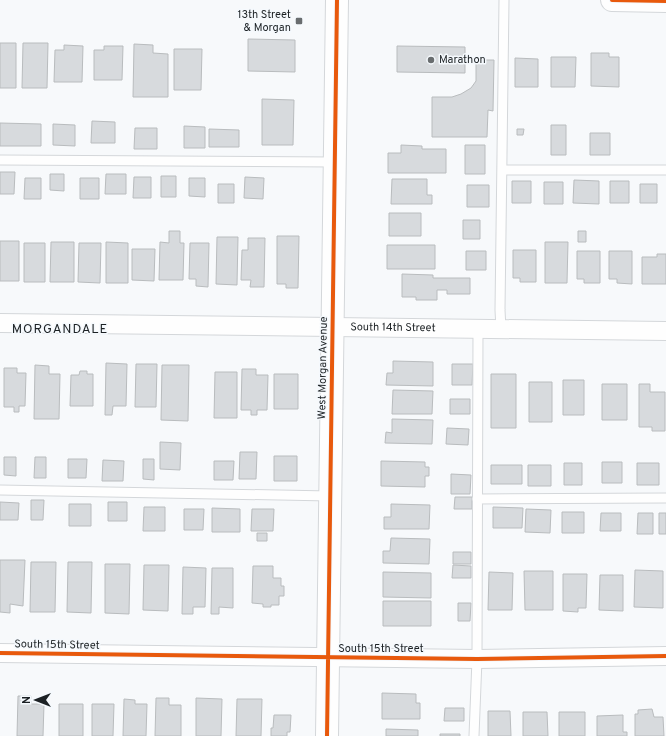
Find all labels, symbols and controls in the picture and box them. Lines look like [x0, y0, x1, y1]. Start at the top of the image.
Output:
place label: 13th Street & Morgan [237, 8, 291, 35]
marker: 13th Street & Morgan [294, 16, 304, 26]
place label: Marathon [439, 53, 486, 67]
marker: Marathon [426, 55, 436, 65]
street label: West Morgan Avenue [315, 316, 331, 420]
street label: South 14th Street [350, 320, 436, 335]
district label: MORGANDALE [12, 322, 108, 338]
street label: South 15th Street [14, 637, 100, 653]
street label: South 15th Street [338, 642, 424, 656]
north arrow [16, 680, 56, 720]
text: N [20, 696, 34, 704]

